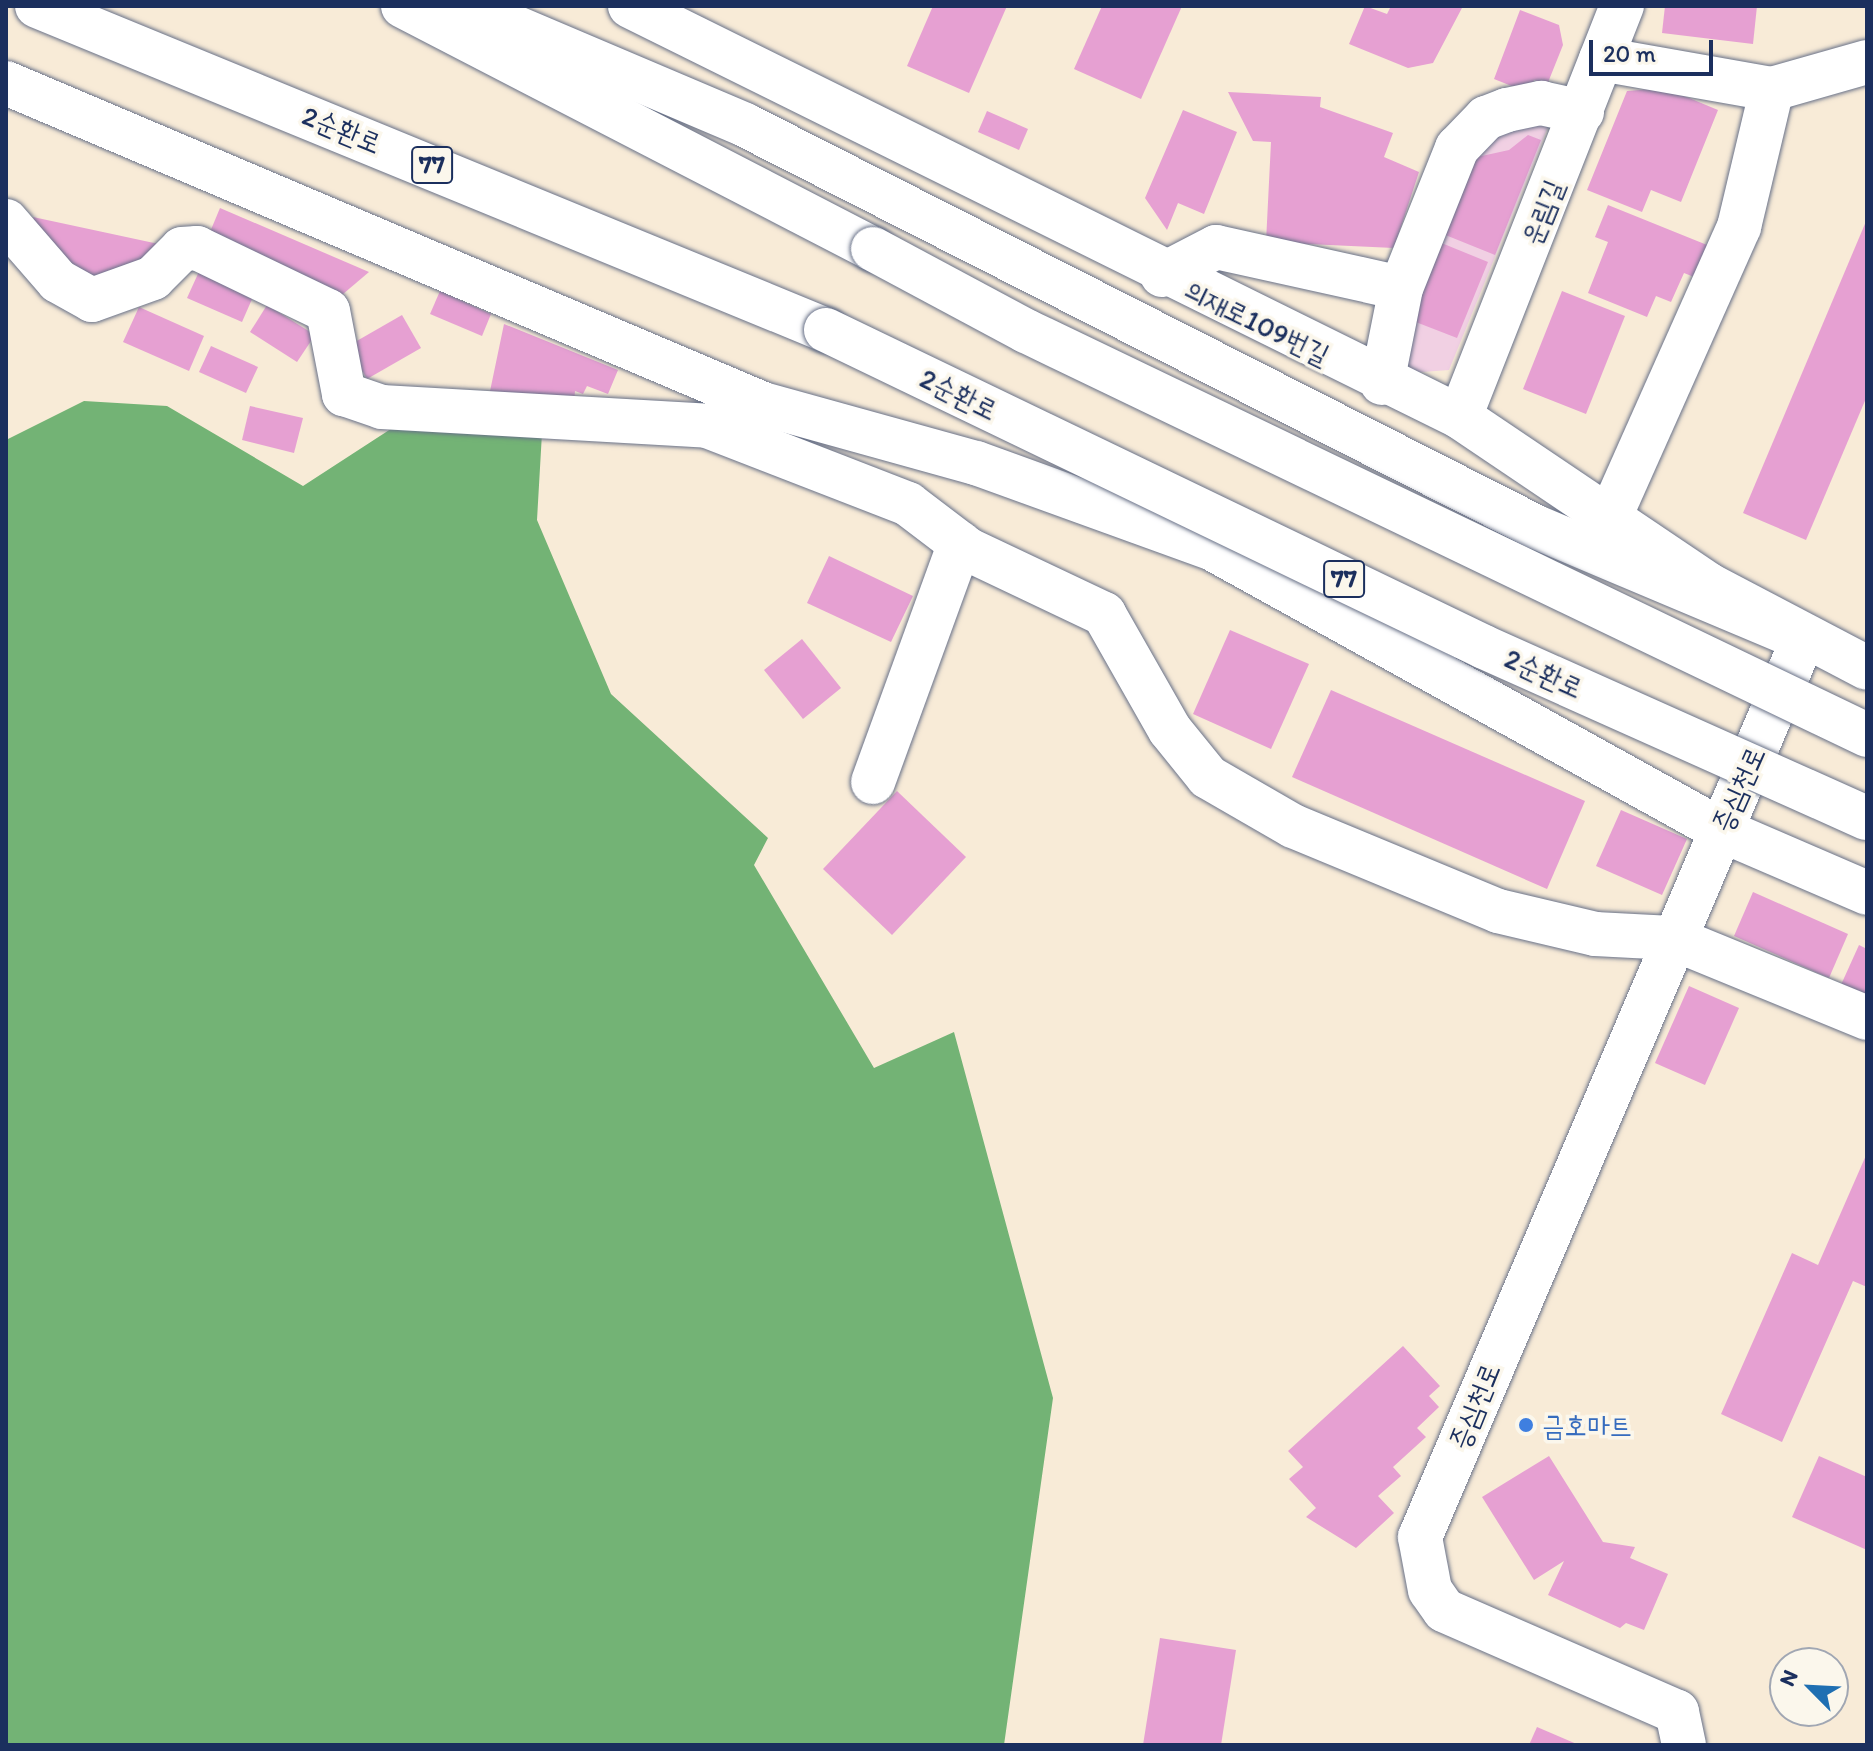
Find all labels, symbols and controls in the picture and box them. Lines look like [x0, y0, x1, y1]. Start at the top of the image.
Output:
scale bar [1593, 24, 1717, 74]
text: 20 m [1603, 39, 1656, 68]
street label: 2순환로 [298, 98, 386, 160]
road number: 77 [410, 143, 454, 187]
street label: 운림길 [1514, 174, 1570, 250]
street label: 의재로109번길 [1179, 272, 1335, 372]
street label: 2순환로 [915, 361, 1003, 427]
road number: 77 [1322, 557, 1366, 601]
street label: 2순환로 [1500, 641, 1588, 705]
street label: 증심천로 [1704, 741, 1772, 837]
street label: 증심천로 [1442, 1358, 1506, 1454]
place label: 금호마트 [1542, 1408, 1632, 1442]
marker: 금호마트 [1517, 1416, 1535, 1434]
north arrow [1769, 1647, 1849, 1727]
text: N [1773, 1666, 1804, 1690]

